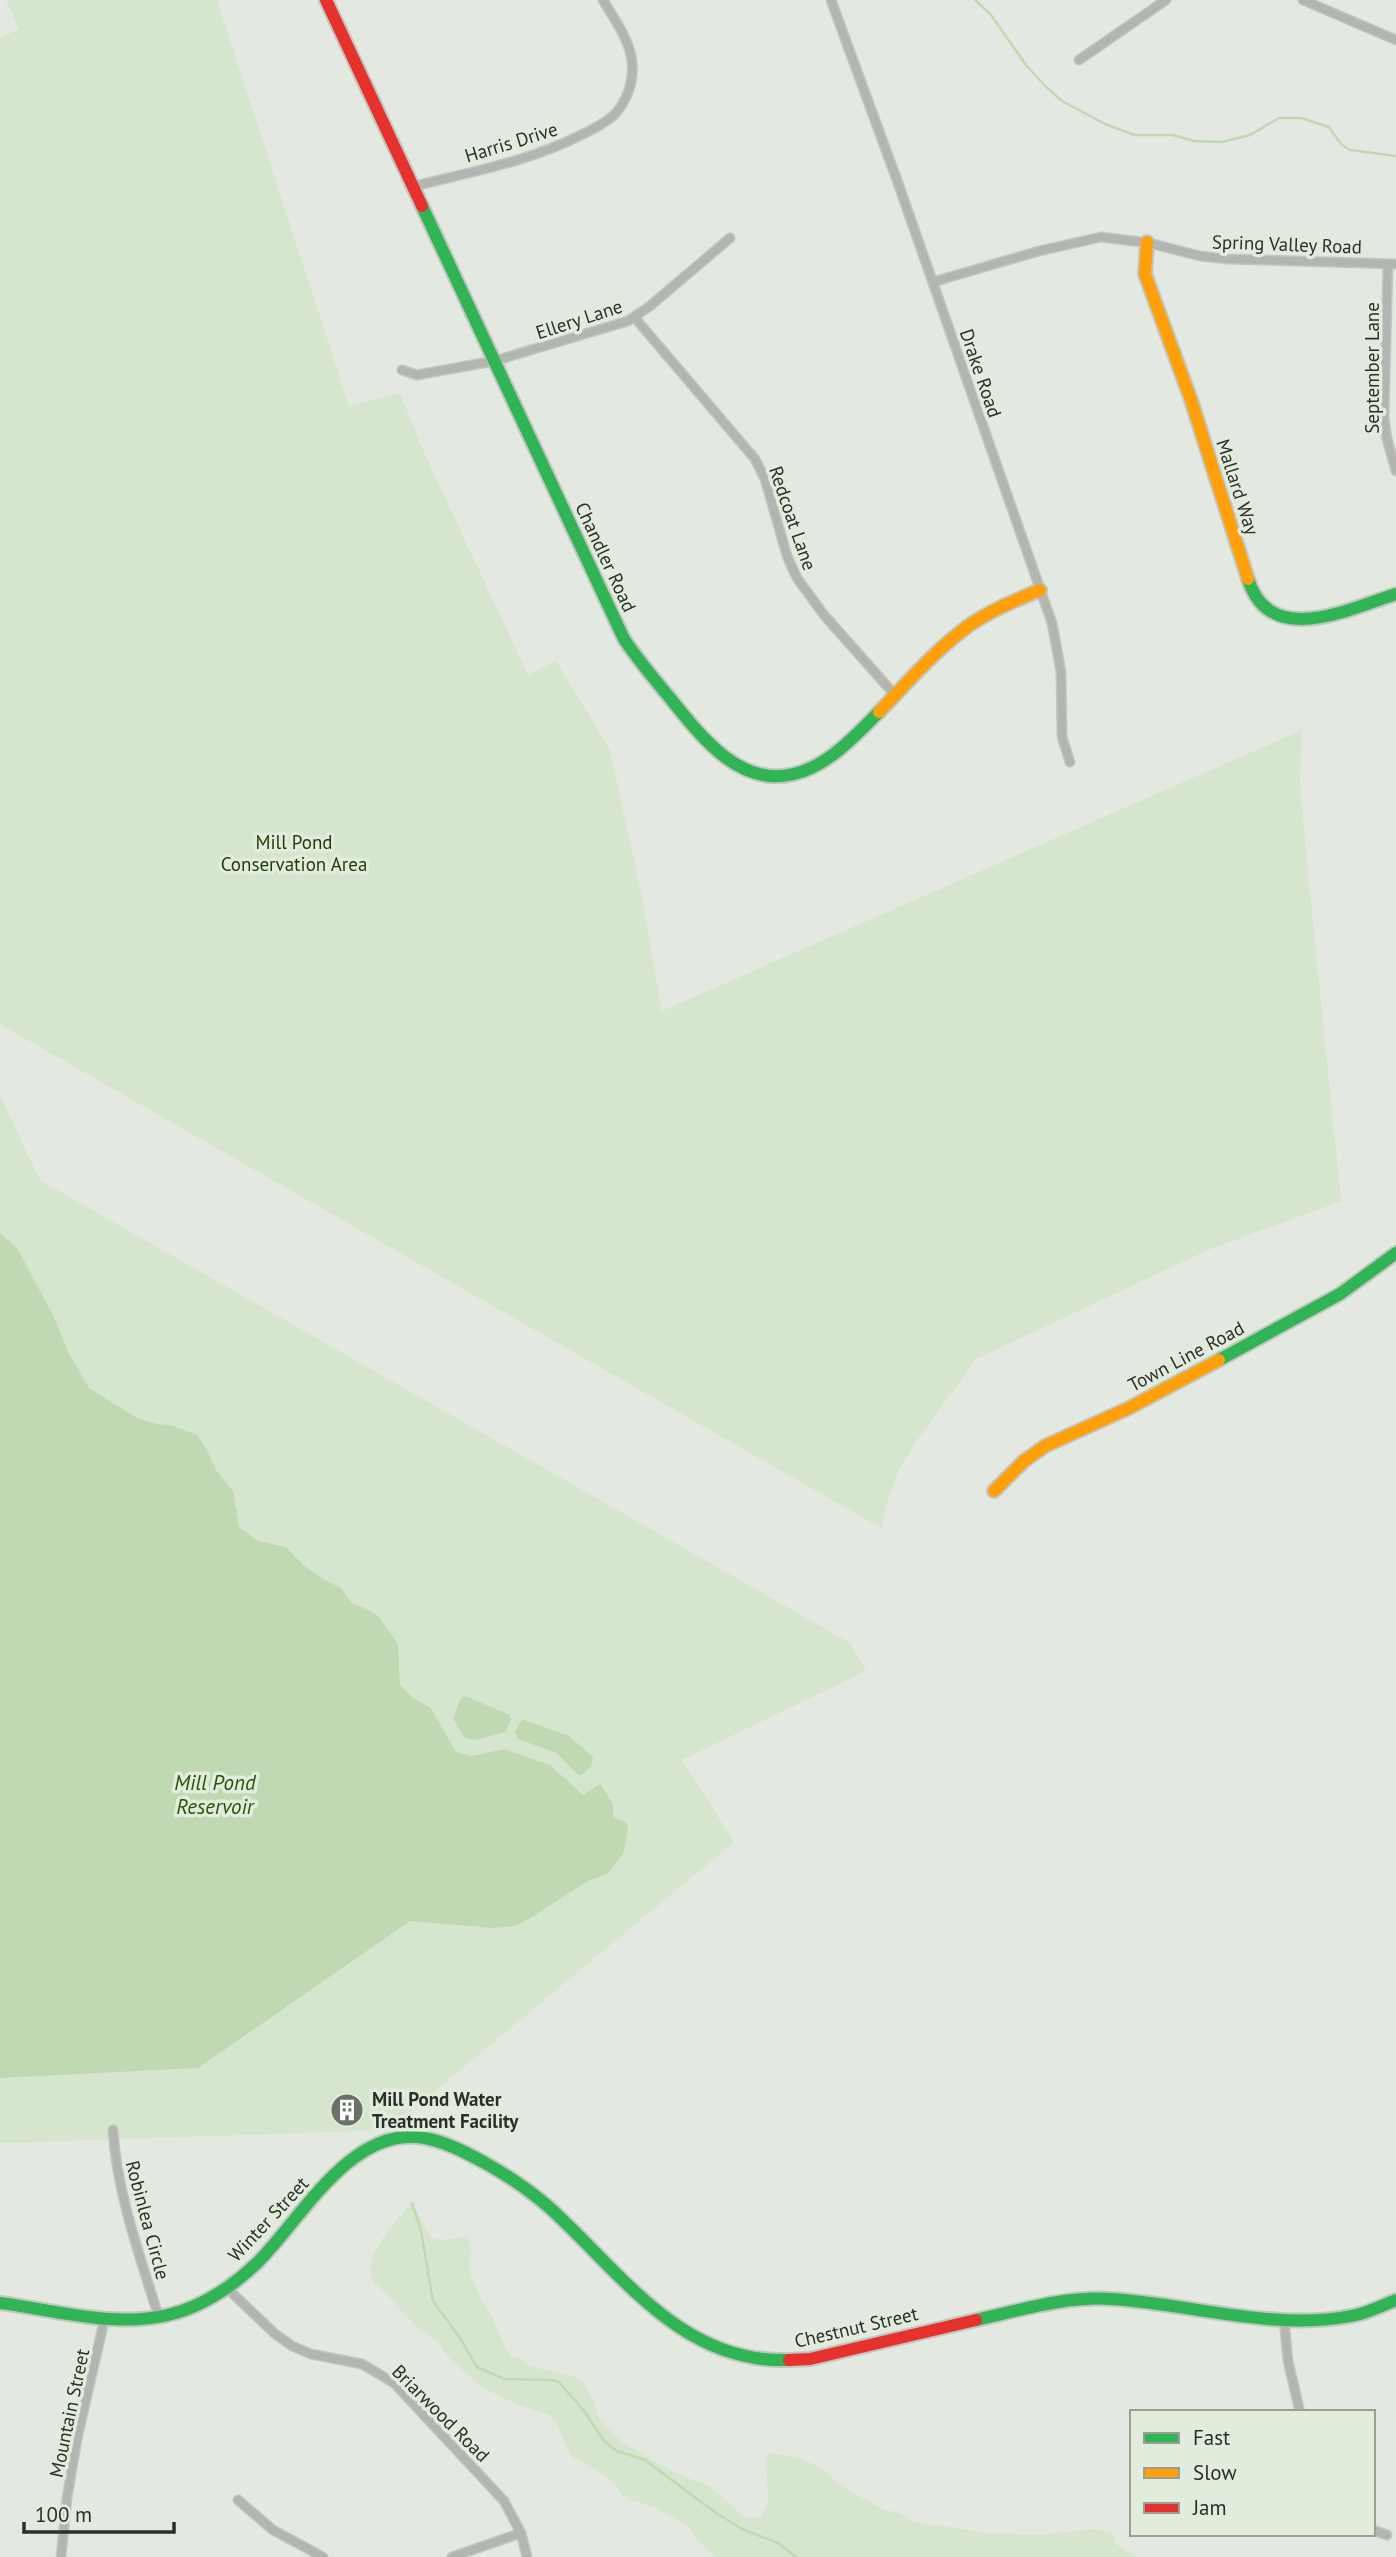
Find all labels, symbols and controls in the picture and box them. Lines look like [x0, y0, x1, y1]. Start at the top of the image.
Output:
street label: Harris Drive [462, 117, 560, 167]
street label: Spring Valley Road [1212, 229, 1362, 259]
street label: Ellery Lane [533, 294, 625, 344]
street label: September Lane [1360, 302, 1384, 434]
street label: Drake Road [955, 326, 1007, 420]
street label: Mallard Way [1211, 436, 1265, 538]
street label: Redcoat Lane [764, 463, 822, 573]
street label: Chandler Road [570, 498, 642, 616]
park label: Mill Pond Conservation Area [221, 830, 367, 876]
street label: Town Line Road [1124, 1315, 1248, 1397]
water label: Mill Pond Reservoir [174, 1769, 257, 1820]
place label: Mill Pond Water Treatment Facility [372, 2087, 519, 2133]
building icon: Mill Pond Water Treatment Facility [328, 2091, 366, 2129]
street label: Robinlea Circle [121, 2158, 175, 2282]
street label: Winter Street [223, 2171, 314, 2266]
street label: Chestnut Street [792, 2301, 921, 2353]
street label: Mountain Street [44, 2346, 94, 2479]
street label: Briarwood Road [387, 2359, 495, 2467]
legend [1130, 2410, 1375, 2536]
text: Fast [1193, 2424, 1230, 2451]
text: Slow [1193, 2459, 1237, 2486]
scale bar [24, 2490, 175, 2534]
text: Jam [1192, 2494, 1227, 2521]
text: 100 m [35, 2501, 92, 2528]

